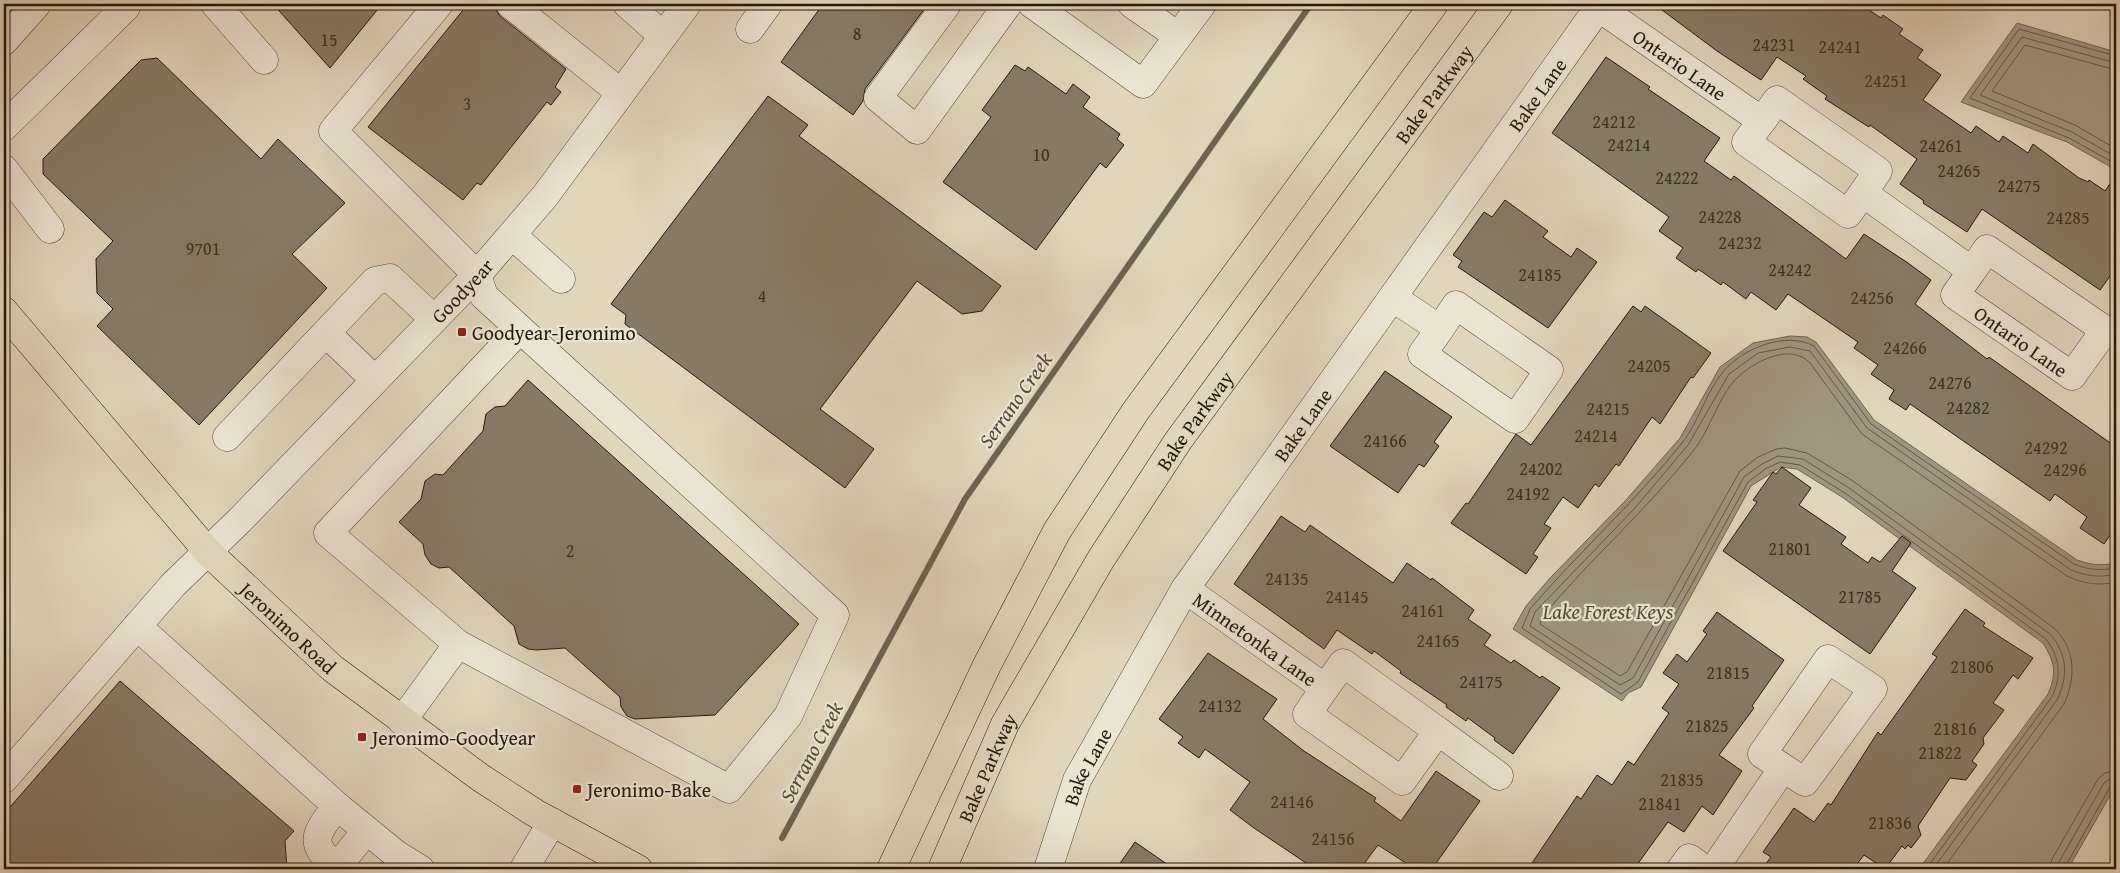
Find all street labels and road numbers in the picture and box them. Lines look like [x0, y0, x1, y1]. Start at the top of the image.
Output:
street label: Ontario Lane [1627, 21, 1733, 107]
street label: Bake Parkway [1387, 38, 1479, 149]
street label: Bake Lane [1501, 52, 1573, 137]
street label: Goodyear [424, 252, 500, 329]
street label: Ontario Lane [1968, 298, 2074, 384]
street label: Bake Parkway [1148, 364, 1240, 476]
street label: Bake Lane [1266, 382, 1338, 467]
street label: Jeronimo Road [231, 572, 344, 680]
street label: Minnetonka Lane [1187, 585, 1323, 693]
street label: Bake Parkway [950, 707, 1023, 826]
street label: Bake Lane [1055, 722, 1118, 809]

